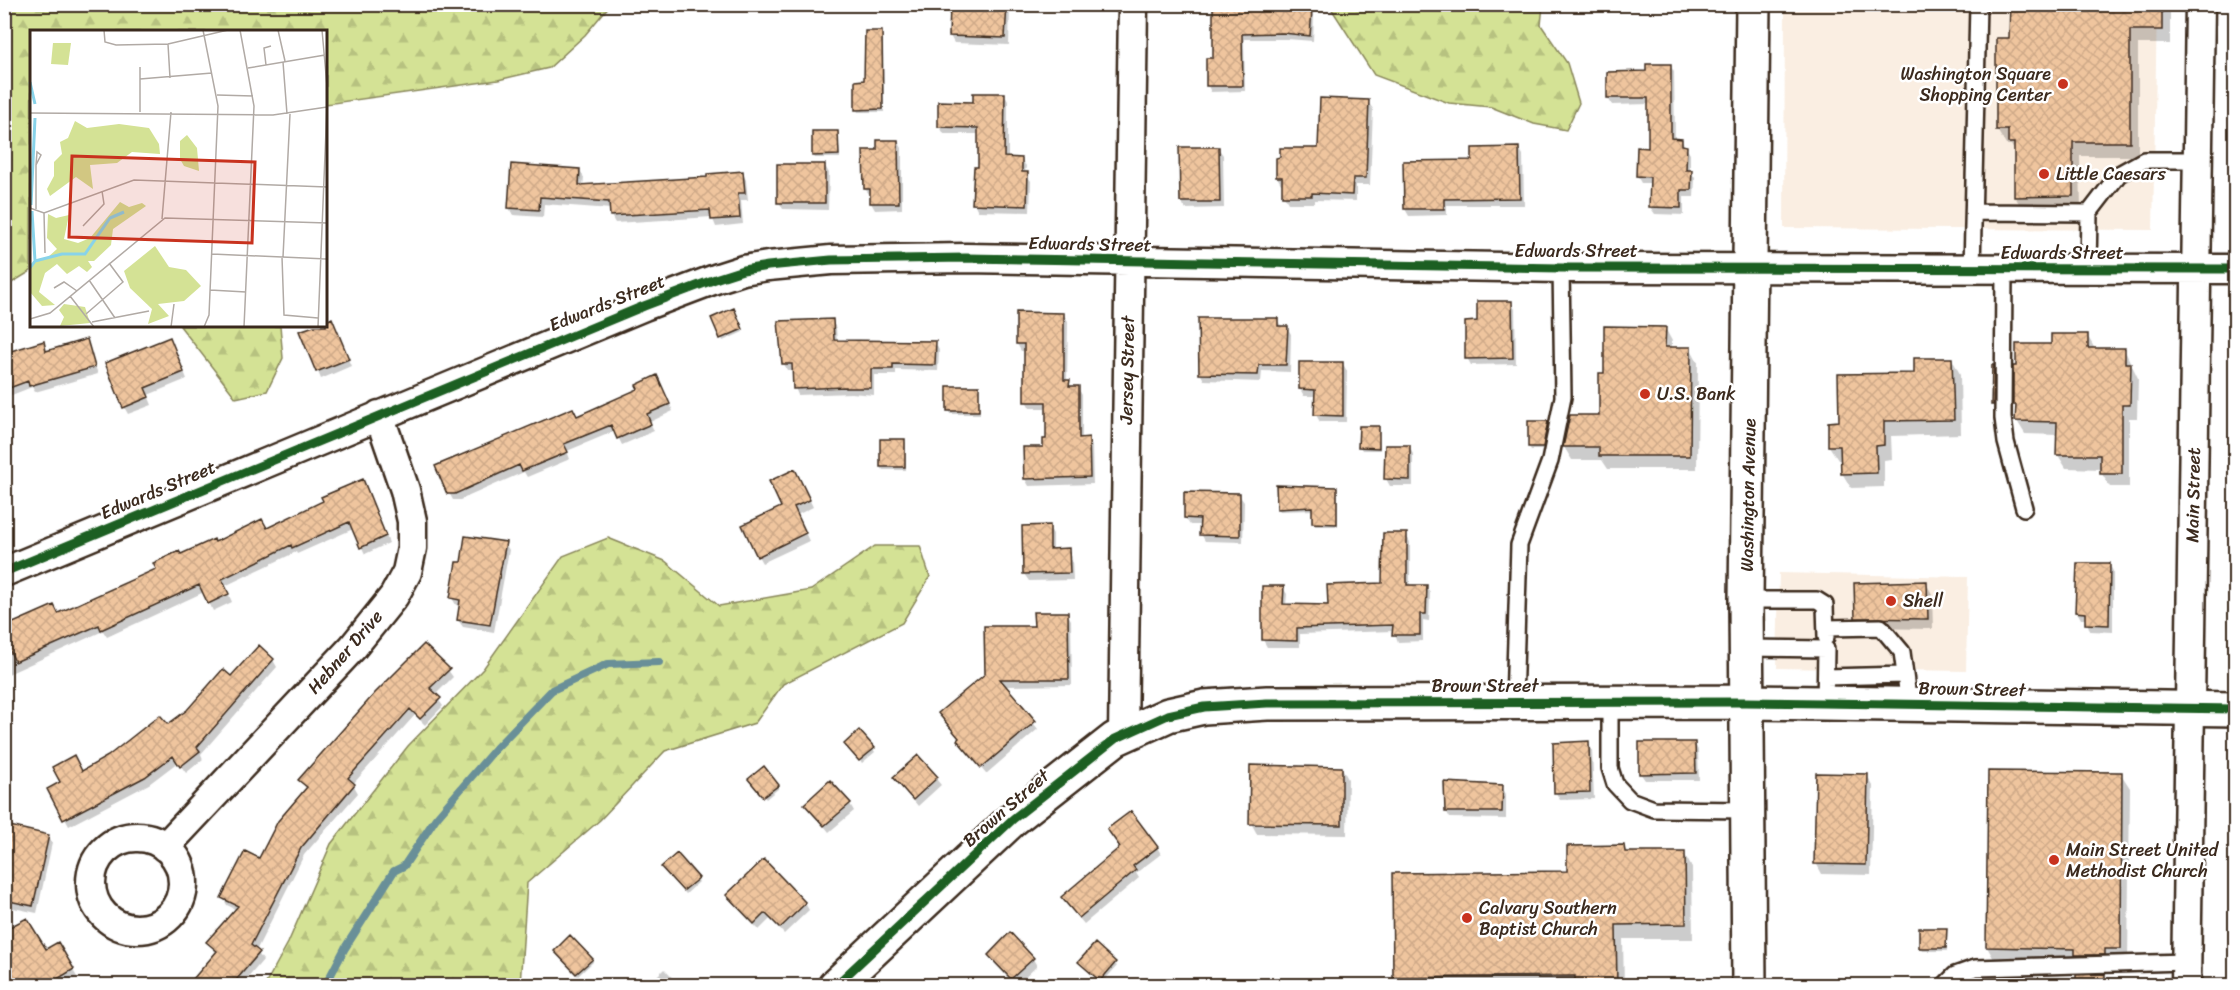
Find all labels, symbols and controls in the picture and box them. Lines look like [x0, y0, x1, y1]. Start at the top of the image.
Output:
inset map [30, 30, 327, 327]
place label: Washington Square Shopping Center [1901, 58, 2053, 111]
marker: Washington Square Shopping Center [2056, 77, 2070, 91]
place label: Little Caesars [2056, 158, 2166, 190]
marker: Little Caesars [2037, 167, 2051, 181]
street label: Edwards Street [1028, 227, 1152, 261]
street label: Edwards Street [1514, 235, 1638, 267]
street label: Edwards Street [2000, 237, 2124, 269]
street label: Edwards Street [544, 265, 670, 341]
street label: Jersey Street [1110, 315, 1144, 425]
place label: U.S. Bank [1657, 378, 1736, 410]
marker: U.S. Bank [1638, 387, 1652, 401]
street label: Washington Avenue [1731, 418, 1765, 572]
street label: Main Street [2176, 447, 2210, 543]
street label: Edwards Street [95, 451, 221, 529]
place label: Shell [1903, 585, 1944, 617]
marker: Shell [1884, 594, 1898, 608]
street label: Hebner Drive [299, 602, 391, 702]
street label: Brown Street [1431, 670, 1539, 702]
street label: Brown Street [1918, 672, 2027, 706]
street label: Brown Street [955, 760, 1057, 855]
place label: Main Street United Methodist Church [2066, 834, 2220, 887]
marker: Main Street United Methodist Church [2047, 853, 2061, 867]
place label: Calvary Southern Baptist Church [1479, 892, 1617, 945]
marker: Calvary Southern Baptist Church [1460, 911, 1474, 925]

